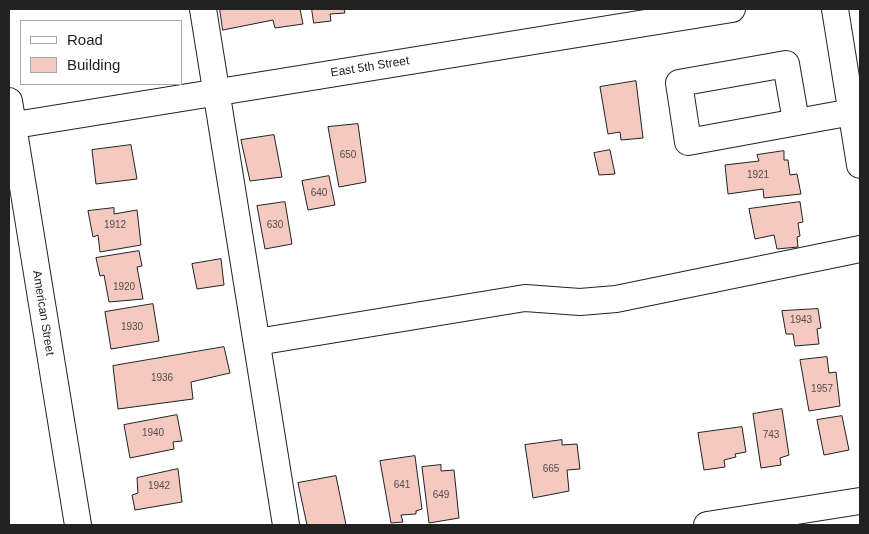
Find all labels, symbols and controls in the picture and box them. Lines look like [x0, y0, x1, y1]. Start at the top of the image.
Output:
legend [20, 20, 182, 85]
text: Road [67, 31, 103, 48]
street label: East 5th Street [330, 54, 410, 80]
text: Building [67, 56, 120, 73]
house number: 650 [340, 149, 356, 161]
house number: 1921 [747, 169, 769, 181]
house number: 640 [311, 187, 327, 199]
house number: 1912 [104, 219, 126, 231]
house number: 630 [267, 219, 283, 231]
street label: American Street [29, 269, 57, 357]
house number: 1920 [113, 281, 135, 293]
house number: 1943 [790, 314, 812, 326]
house number: 1930 [121, 321, 143, 333]
house number: 1936 [151, 372, 173, 384]
house number: 1957 [811, 383, 833, 395]
house number: 1940 [142, 427, 164, 439]
house number: 743 [763, 429, 779, 441]
house number: 665 [543, 463, 559, 475]
house number: 641 [394, 479, 410, 491]
house number: 1942 [148, 480, 170, 492]
house number: 649 [433, 489, 449, 501]

